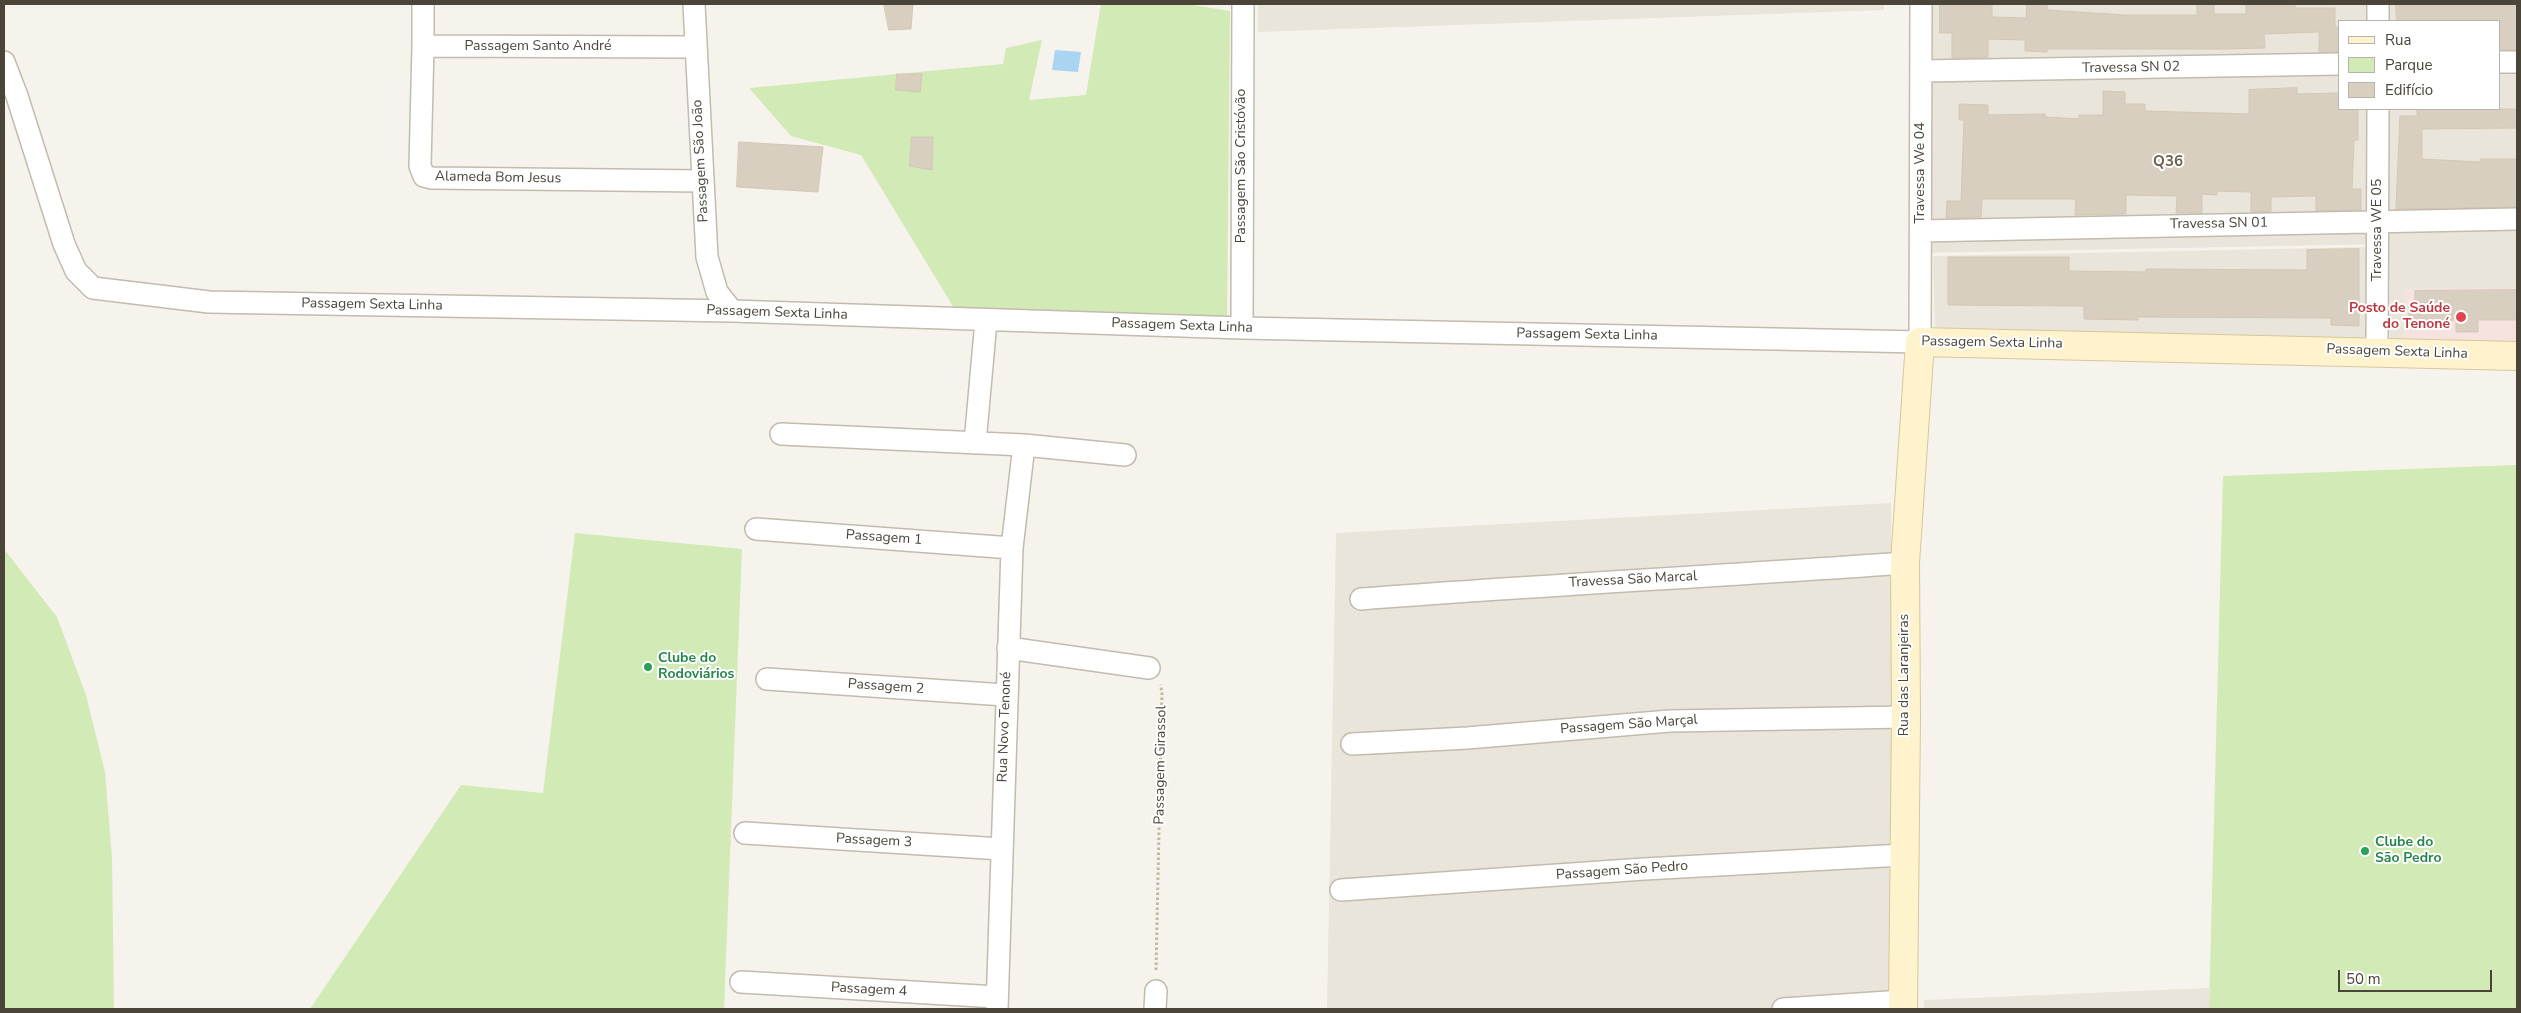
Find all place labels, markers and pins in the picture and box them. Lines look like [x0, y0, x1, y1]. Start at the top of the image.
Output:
place label: Posto de Saúde do Tenoné [2349, 301, 2450, 334]
marker: Posto de Saúde do Tenoné [2454, 310, 2468, 324]
place label: Clube do Rodoviários [658, 651, 734, 684]
marker: Clube do Rodoviários [642, 661, 654, 673]
place label: Clube do São Pedro [2375, 835, 2442, 868]
marker: Clube do São Pedro [2359, 845, 2371, 857]

